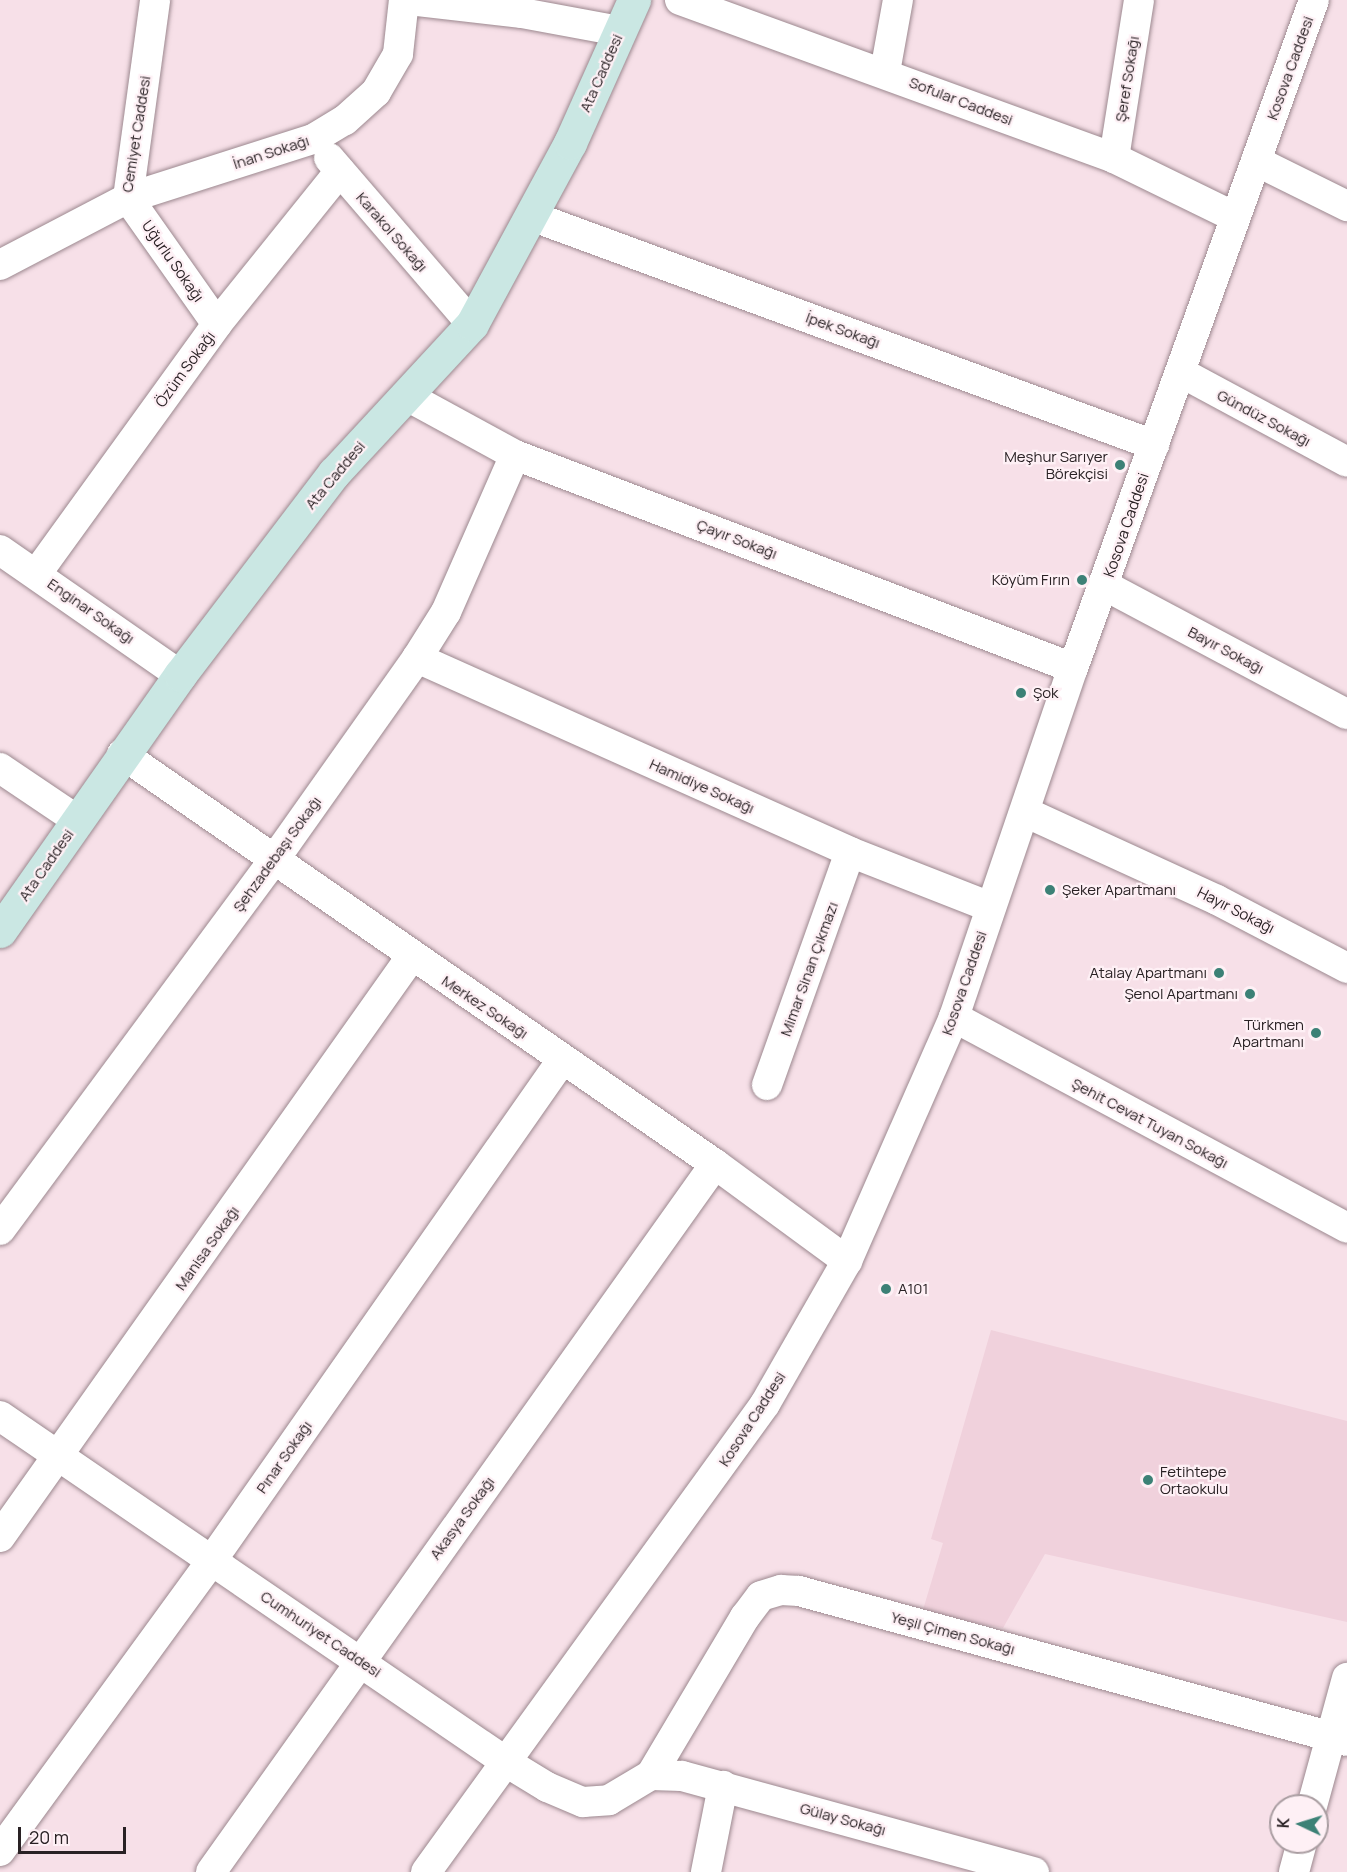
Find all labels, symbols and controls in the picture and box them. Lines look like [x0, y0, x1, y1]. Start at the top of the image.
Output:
street label: Kosova Caddesi [1263, 14, 1317, 122]
street label: Ata Caddesi [576, 31, 626, 115]
street label: Şeref Sokağı [1111, 35, 1143, 123]
street label: Sofular Caddesi [907, 73, 1015, 129]
street label: Cemiyet Caddesi [118, 74, 154, 194]
street label: İnan Sokağı [231, 131, 311, 173]
street label: Karakol Sokağı [353, 189, 431, 275]
street label: Uğurlu Sokağı [138, 217, 208, 305]
street label: İpek Sokağı [803, 308, 883, 352]
street label: Özüm Sokağı [151, 327, 219, 411]
street label: Gündüz Sokağı [1214, 386, 1314, 450]
street label: Ata Caddesi [301, 437, 369, 513]
place label: Meşhur Sarıyer Börekçisi [1004, 447, 1108, 482]
marker: Meşhur Sarıyer Börekçisi [1113, 458, 1127, 472]
street label: Kosova Caddesi [1100, 471, 1152, 579]
street label: Çayır Sokağı [694, 515, 780, 563]
place label: Köyüm Fırın [992, 571, 1070, 589]
marker: Köyüm Fırın [1075, 573, 1089, 587]
street label: Enginar Sokağı [44, 574, 138, 648]
street label: Bayır Sokağı [1185, 623, 1267, 677]
place label: Şok [1033, 684, 1059, 702]
marker: Şok [1014, 686, 1028, 700]
street label: Hamidiye Sokağı [647, 755, 757, 817]
street label: Şehzadebaşı Sokağı [229, 793, 325, 915]
street label: Ata Caddesi [15, 826, 77, 904]
place label: Şeker Apartmanı [1062, 881, 1176, 899]
marker: Şeker Apartmanı [1043, 883, 1057, 897]
street label: Hayır Sokağı [1194, 883, 1278, 937]
street label: Mimar Sinan Çıkmazı [776, 899, 842, 1039]
street label: Kosova Caddesi [938, 929, 990, 1037]
place label: Atalay Apartmanı [1090, 964, 1207, 982]
marker: Atalay Apartmanı [1212, 966, 1226, 980]
street label: Merkez Sokağı [438, 972, 532, 1042]
place label: Şenol Apartmanı [1124, 985, 1238, 1003]
marker: Şenol Apartmanı [1243, 987, 1257, 1001]
place label: Türkmen Apartmanı [1232, 1015, 1304, 1050]
marker: Türkmen Apartmanı [1309, 1026, 1323, 1040]
street label: Şehit Cevat Tuyan Sokağı [1069, 1074, 1231, 1172]
street label: Manisa Sokağı [171, 1202, 243, 1294]
place label: A101 [898, 1280, 928, 1298]
marker: A101 [879, 1282, 893, 1296]
street label: Kosova Caddesi [715, 1368, 789, 1470]
street label: Pınar Sokağı [252, 1417, 316, 1497]
place label: Fetihtepe Ortaokulu [1160, 1462, 1228, 1497]
street label: Akasya Sokağı [426, 1473, 498, 1563]
marker: Fetihtepe Ortaokulu [1141, 1473, 1155, 1487]
street label: Cumhuriyet Caddesi [257, 1587, 385, 1681]
street label: Yeşil Çimen Sokağı [889, 1608, 1017, 1658]
north arrow [1269, 1794, 1329, 1854]
street label: Gülay Sokağı [798, 1799, 888, 1839]
scale bar [21, 1815, 129, 1853]
text: K [1272, 1817, 1294, 1829]
text: 20 m [29, 1825, 69, 1849]

